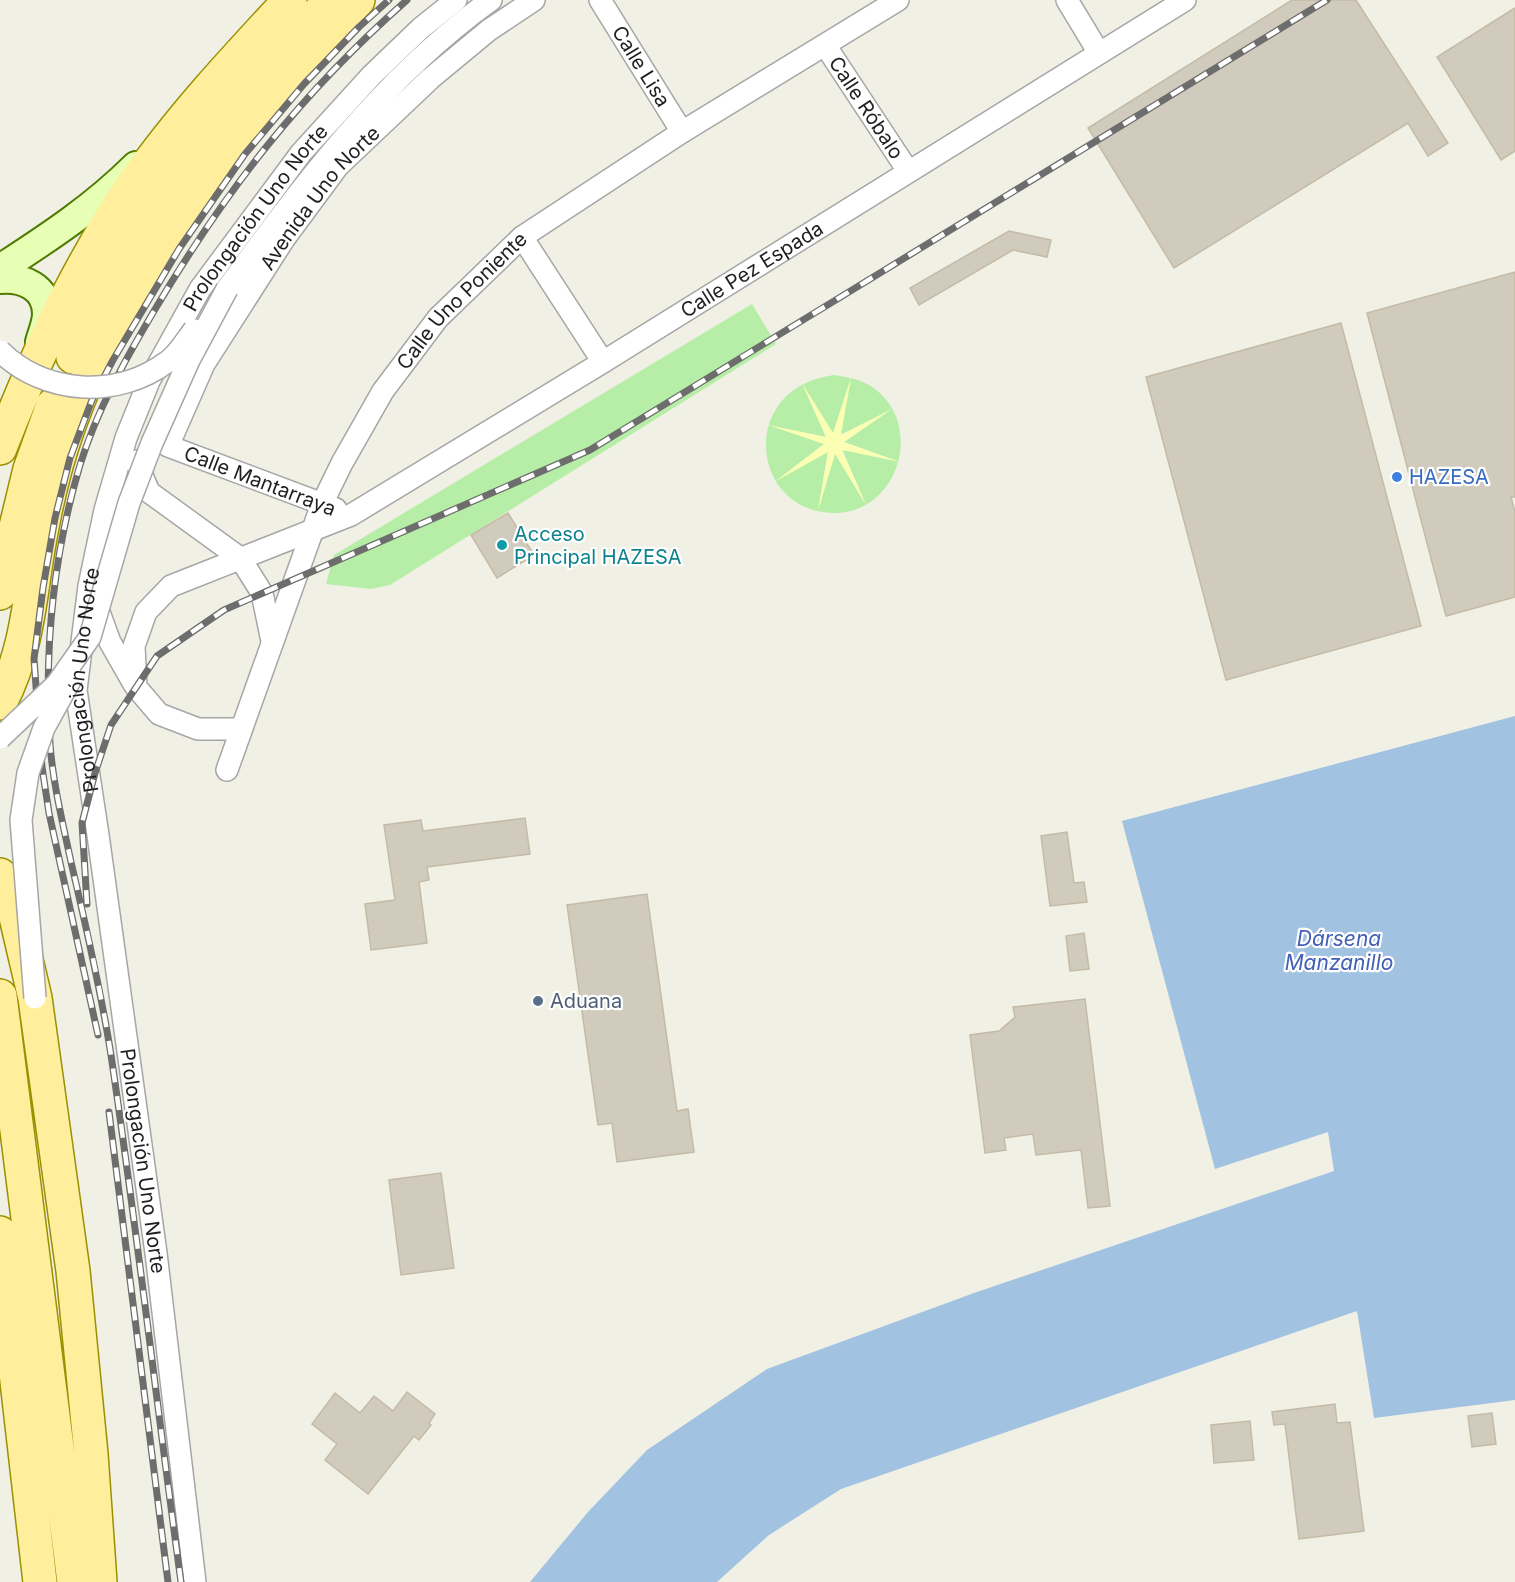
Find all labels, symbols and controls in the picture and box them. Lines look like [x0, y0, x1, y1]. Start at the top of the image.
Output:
street label: Calle Lisa [607, 21, 675, 111]
street label: Calle Róbalo [824, 52, 909, 163]
street label: Prolongación Uno Norte [178, 120, 333, 316]
street label: Avenida Uno Norte [255, 121, 385, 274]
street label: Calle Pez Espada [676, 216, 828, 323]
street label: Calle Uno Poniente [391, 227, 532, 374]
street label: Calle Mantarraya [181, 441, 339, 521]
place label: HAZESA [1409, 465, 1489, 489]
marker: HAZESA [1390, 470, 1404, 484]
place label: Acceso Principal HAZESA [514, 522, 682, 569]
marker: Acceso Principal HAZESA [495, 538, 509, 552]
street label: Prolongación Uno Norte [64, 565, 105, 794]
water label: Dársena Manzanillo [1285, 926, 1393, 975]
place label: Aduana [550, 989, 622, 1013]
marker: Aduana [531, 994, 545, 1008]
street label: Prolongación Uno Norte [115, 1047, 171, 1275]

